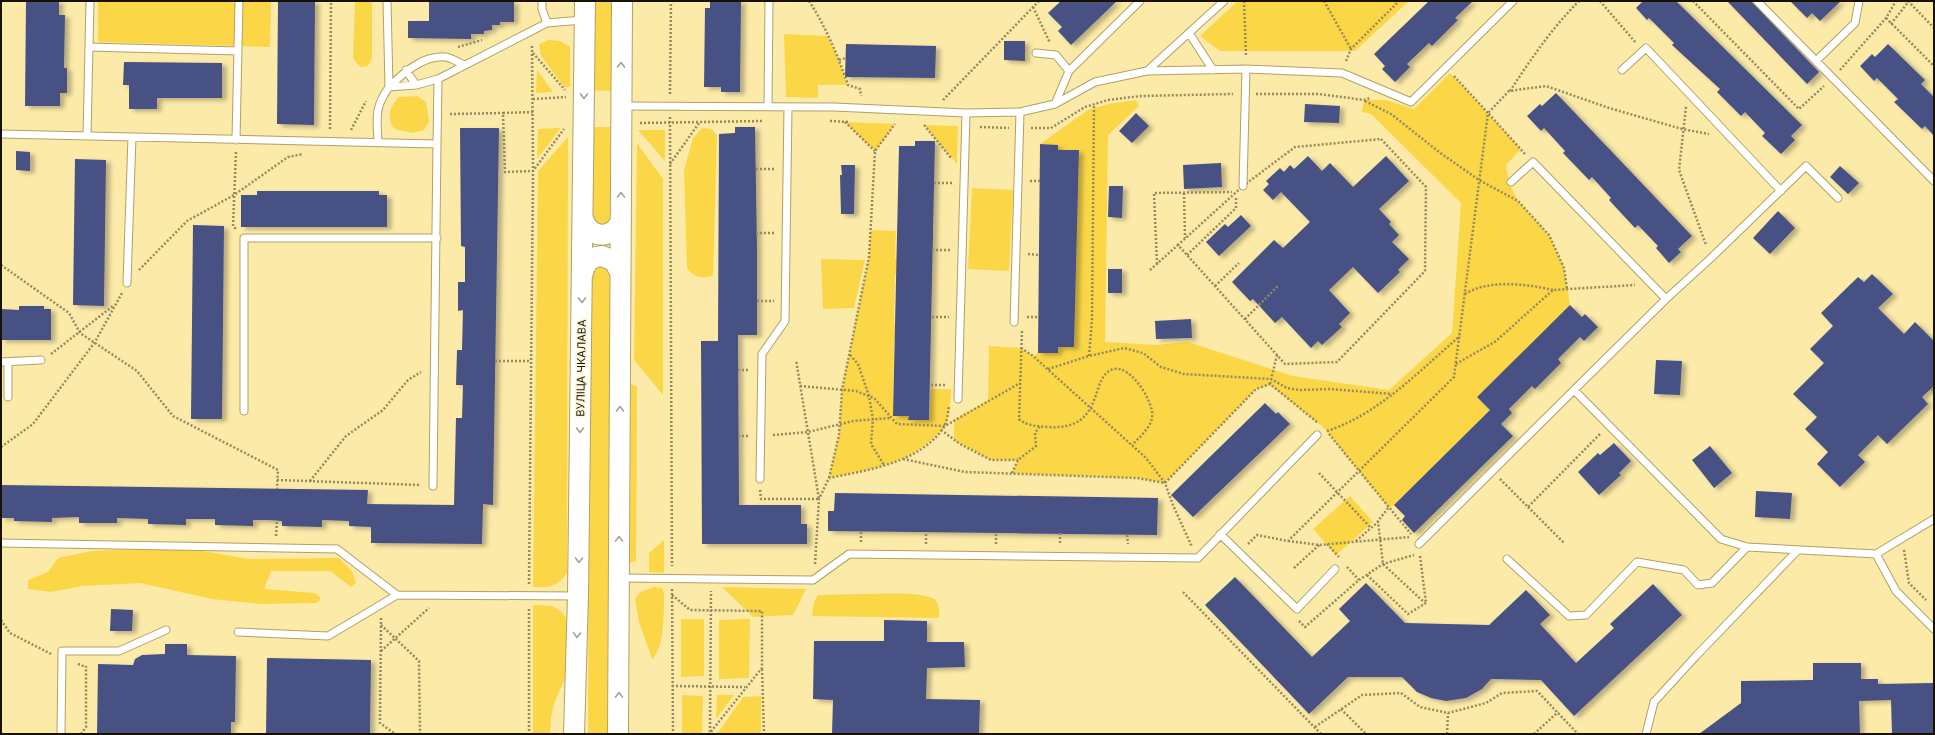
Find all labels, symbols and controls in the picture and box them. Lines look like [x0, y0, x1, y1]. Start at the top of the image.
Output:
one-way arrow [617, 62, 626, 68]
one-way arrow [580, 93, 588, 99]
one-way arrow [617, 192, 625, 198]
one-way arrow [578, 297, 586, 303]
street label: ВУЛІЦА ЧКАЛАВА [573, 319, 589, 417]
one-way arrow [616, 406, 624, 412]
one-way arrow [576, 427, 584, 433]
one-way arrow [615, 536, 623, 542]
one-way arrow [574, 557, 583, 563]
one-way arrow [572, 632, 581, 638]
one-way arrow [615, 692, 623, 698]

